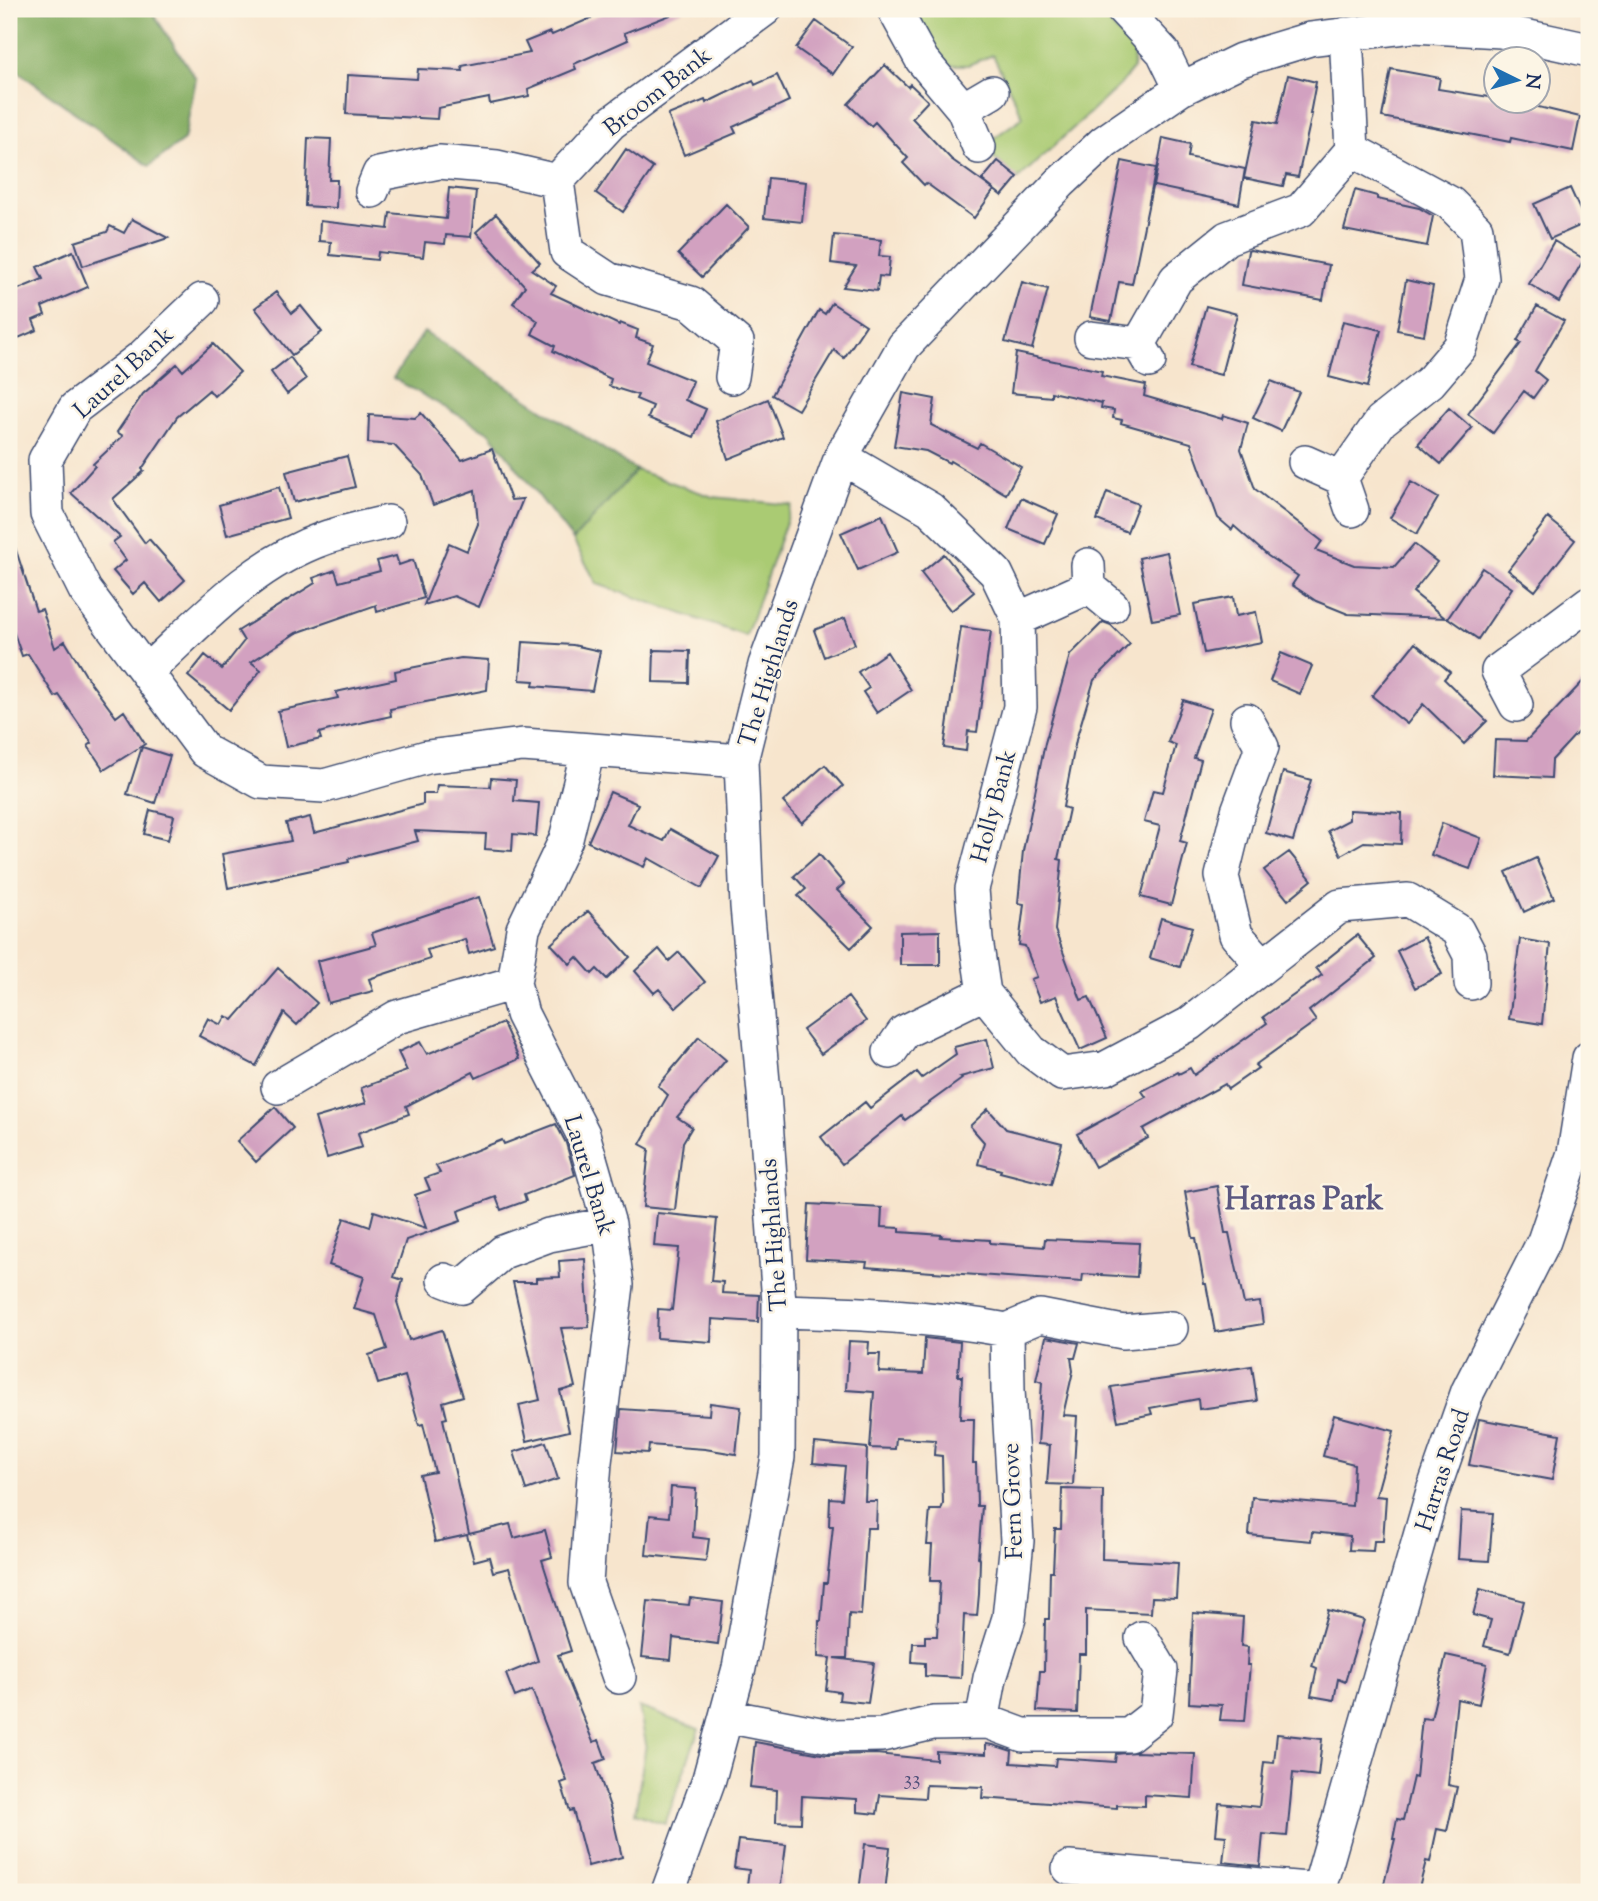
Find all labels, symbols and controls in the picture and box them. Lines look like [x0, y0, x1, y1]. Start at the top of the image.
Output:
street label: Broom Bank [597, 40, 719, 146]
north arrow [1482, 46, 1552, 116]
text: N [1517, 73, 1546, 90]
street label: Laurel Bank [67, 319, 182, 428]
street label: The Highlands [731, 595, 809, 752]
street label: Holly Bank [964, 746, 1026, 867]
street label: Laurel Bank [554, 1111, 623, 1240]
street label: The Highlands [753, 1157, 797, 1312]
district label: Harras Park [1225, 1178, 1384, 1224]
street label: Harras Road [1408, 1404, 1480, 1536]
street label: Fern Grove [995, 1442, 1033, 1560]
house number: 33 [904, 1765, 920, 1795]

